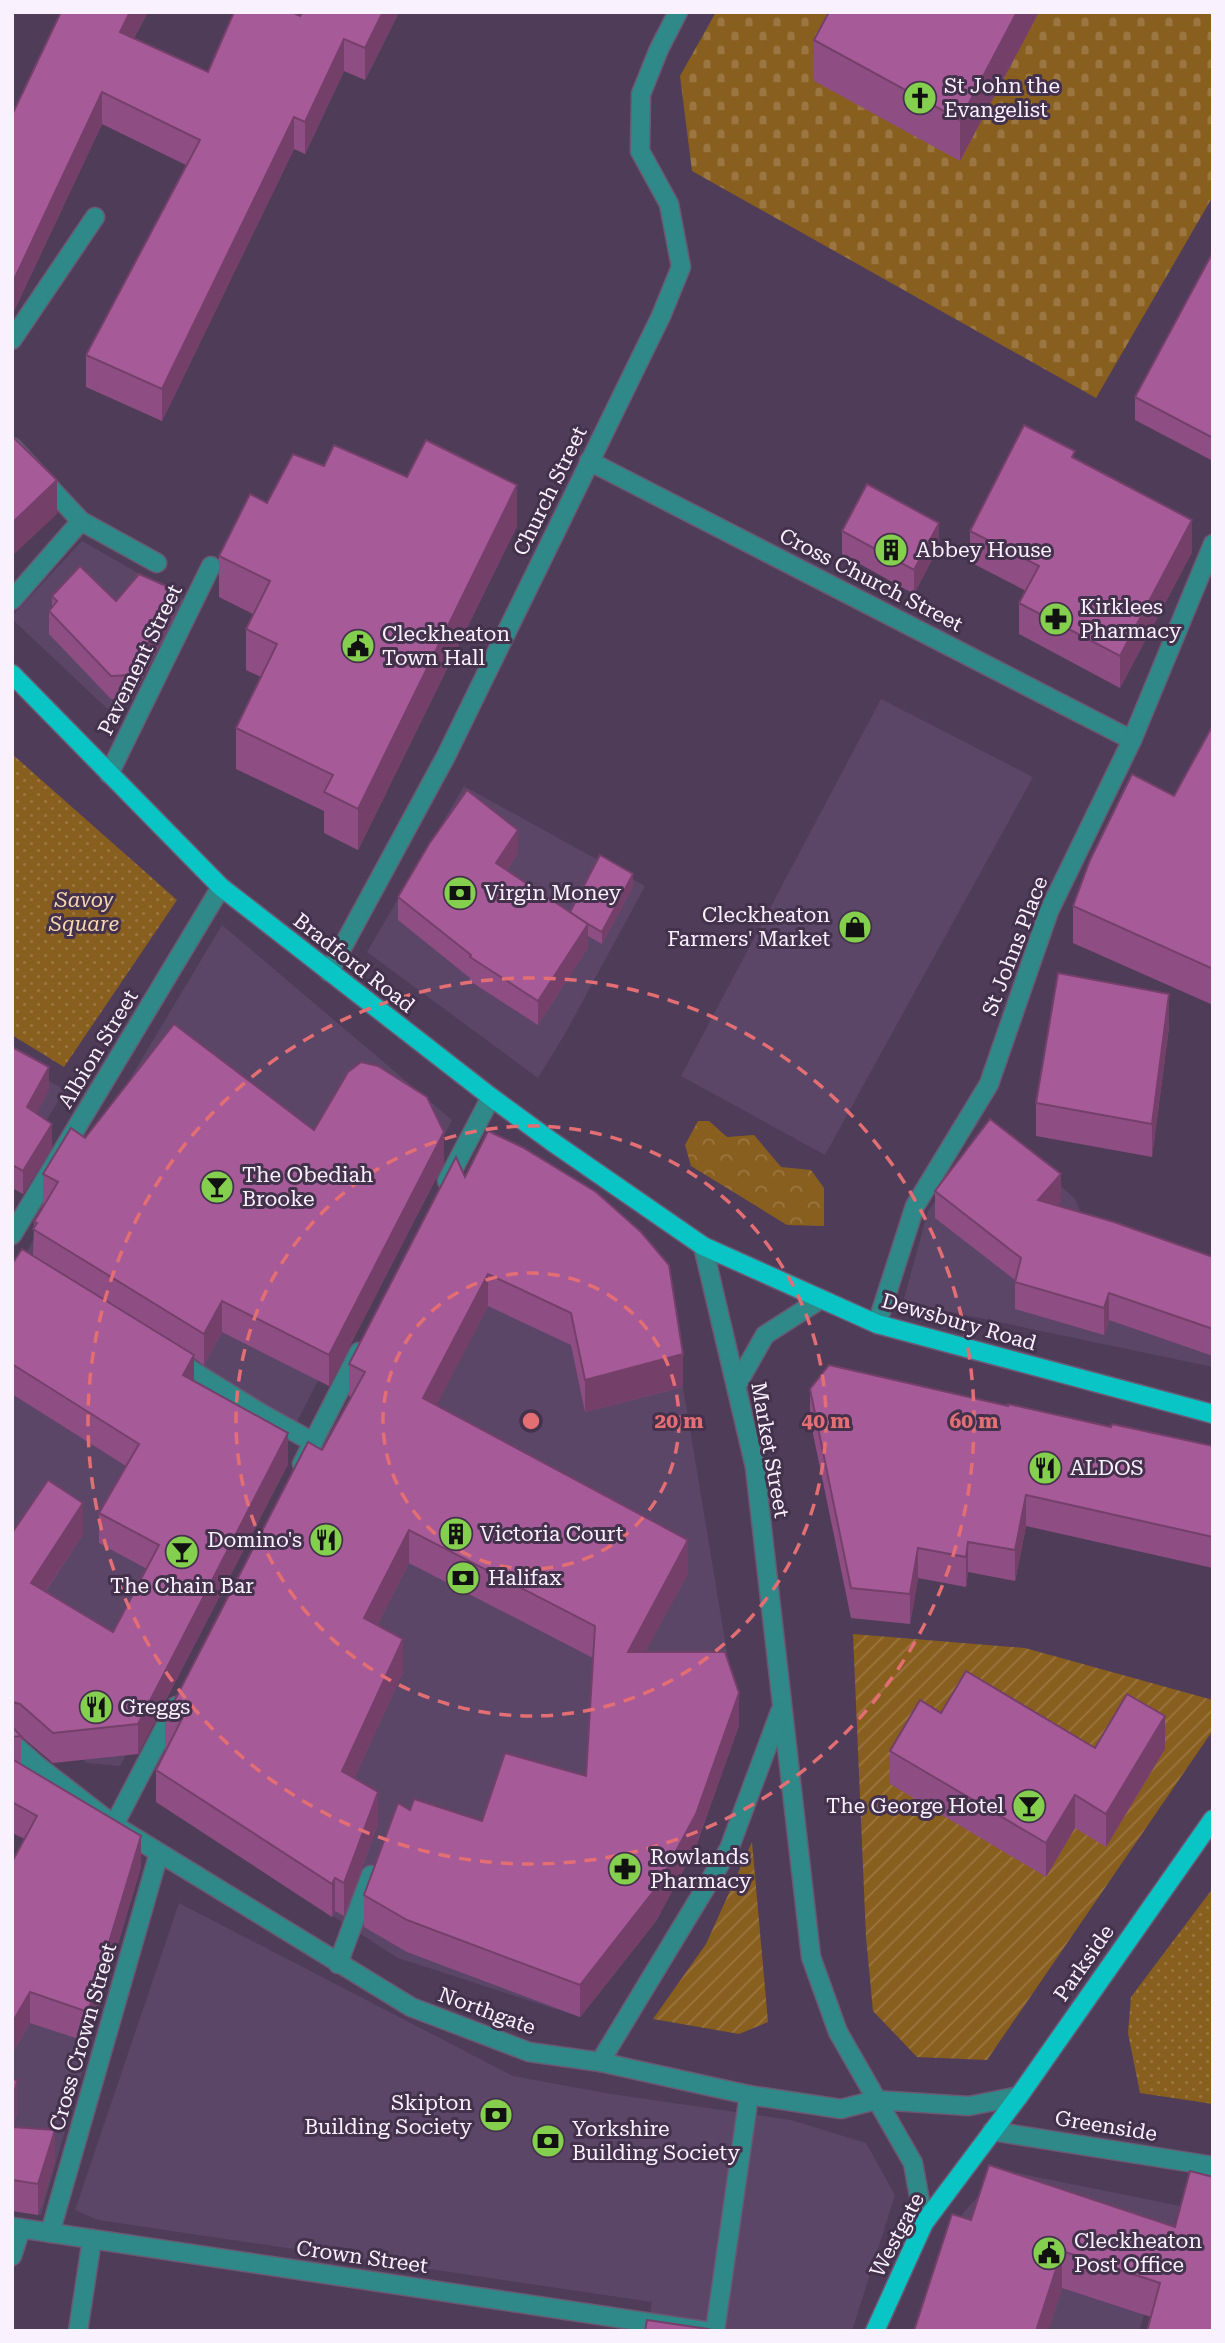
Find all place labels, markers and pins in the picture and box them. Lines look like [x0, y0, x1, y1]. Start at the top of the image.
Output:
place label: St John the Evangelist [944, 74, 1060, 122]
church icon: St John the Evangelist [901, 79, 939, 117]
building icon: Abbey House [872, 531, 910, 569]
place label: Abbey House [916, 538, 1052, 562]
place label: Kirklees Pharmacy [1080, 595, 1182, 643]
pharmacy icon: Kirklees Pharmacy [1037, 600, 1075, 638]
place label: Cleckheaton Town Hall [382, 622, 510, 670]
public building icon: Cleckheaton Town Hall [339, 627, 377, 665]
bank icon: Virgin Money [441, 874, 479, 912]
place label: Virgin Money [484, 881, 622, 905]
place label: Cleckheaton Farmers' Market [667, 903, 830, 951]
shop icon: Cleckheaton Farmers' Market [836, 908, 874, 946]
place label: The Obediah Brooke [242, 1163, 374, 1211]
bar icon: The Obediah Brooke [198, 1168, 236, 1206]
centre of rings [519, 1409, 543, 1433]
restaurant icon: ALDOS [1026, 1449, 1064, 1487]
place label: ALDOS [1070, 1456, 1144, 1480]
building icon: Victoria Court [437, 1515, 475, 1553]
restaurant icon: Domino's [307, 1521, 345, 1559]
place label: Victoria Court [480, 1522, 624, 1546]
place label: Domino's [207, 1528, 302, 1552]
bar icon: The Chain Bar [163, 1533, 201, 1571]
bank icon: Halifax [444, 1559, 482, 1597]
place label: Halifax [488, 1566, 562, 1590]
place label: The Chain Bar [110, 1574, 254, 1598]
restaurant icon: Greggs [77, 1688, 115, 1726]
place label: Greggs [120, 1695, 190, 1719]
bar icon: The George Hotel [1010, 1787, 1048, 1825]
place label: The George Hotel [826, 1794, 1005, 1818]
place label: Rowlands Pharmacy [650, 1845, 752, 1893]
pharmacy icon: Rowlands Pharmacy [606, 1850, 644, 1888]
place label: Skipton Building Society [304, 2091, 473, 2139]
bank icon: Skipton Building Society [477, 2096, 515, 2134]
place label: Yorkshire Building Society [572, 2117, 740, 2165]
bank icon: Yorkshire Building Society [529, 2122, 567, 2160]
place label: Cleckheaton Post Office [1074, 2229, 1202, 2277]
public building icon: Cleckheaton Post Office [1030, 2234, 1068, 2272]

